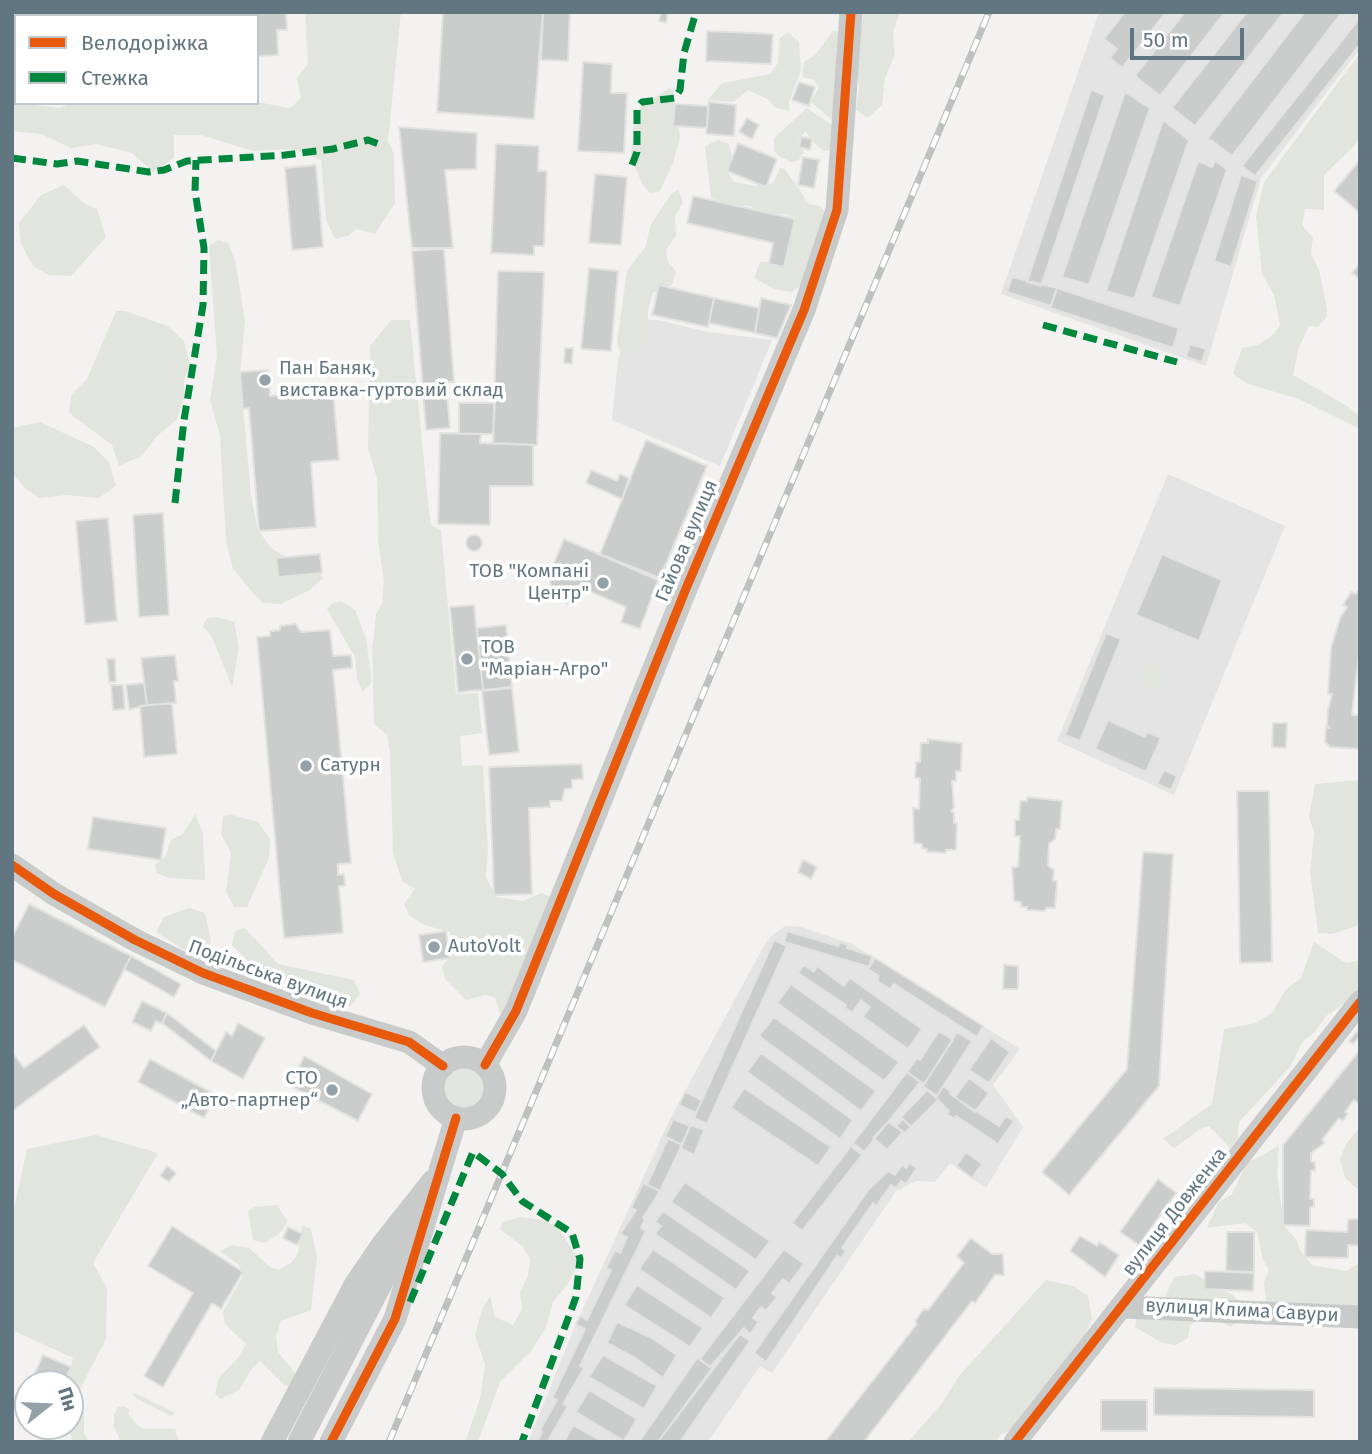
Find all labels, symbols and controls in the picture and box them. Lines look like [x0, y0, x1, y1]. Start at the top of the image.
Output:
legend [14, 14, 259, 105]
scale bar [1134, 14, 1248, 58]
text: 50 m [1143, 27, 1189, 53]
text: Велодоріжка [81, 30, 209, 56]
text: Стежка [81, 65, 149, 91]
place label: Пан Баняк, виставка-гуртовий склад [279, 358, 503, 402]
marker: Пан Баняк, виставка-гуртовий склад [257, 372, 273, 388]
street label: Гайова вулиця [651, 477, 723, 605]
place label: ТОВ "Компані Центр" [470, 561, 589, 605]
marker: ТОВ "Компані Центр" [595, 575, 611, 591]
place label: ТОВ "Маріан-Агро" [481, 637, 608, 681]
marker: ТОВ "Маріан-Агро" [459, 651, 475, 667]
place label: Сатурн [320, 755, 381, 777]
marker: Сатурн [298, 758, 314, 774]
street label: Подільська вулиця [185, 936, 351, 1014]
place label: AutoVolt [448, 936, 521, 958]
marker: AutoVolt [426, 939, 442, 955]
place label: СТО „Авто-партнер“ [181, 1068, 318, 1112]
marker: СТО „Авто-партнер“ [324, 1082, 340, 1098]
street label: вулиця Довженка [1118, 1143, 1232, 1281]
street label: вулиця Клима Савури [1145, 1295, 1339, 1327]
north arrow [14, 1370, 84, 1440]
text: Пн [53, 1384, 82, 1414]

